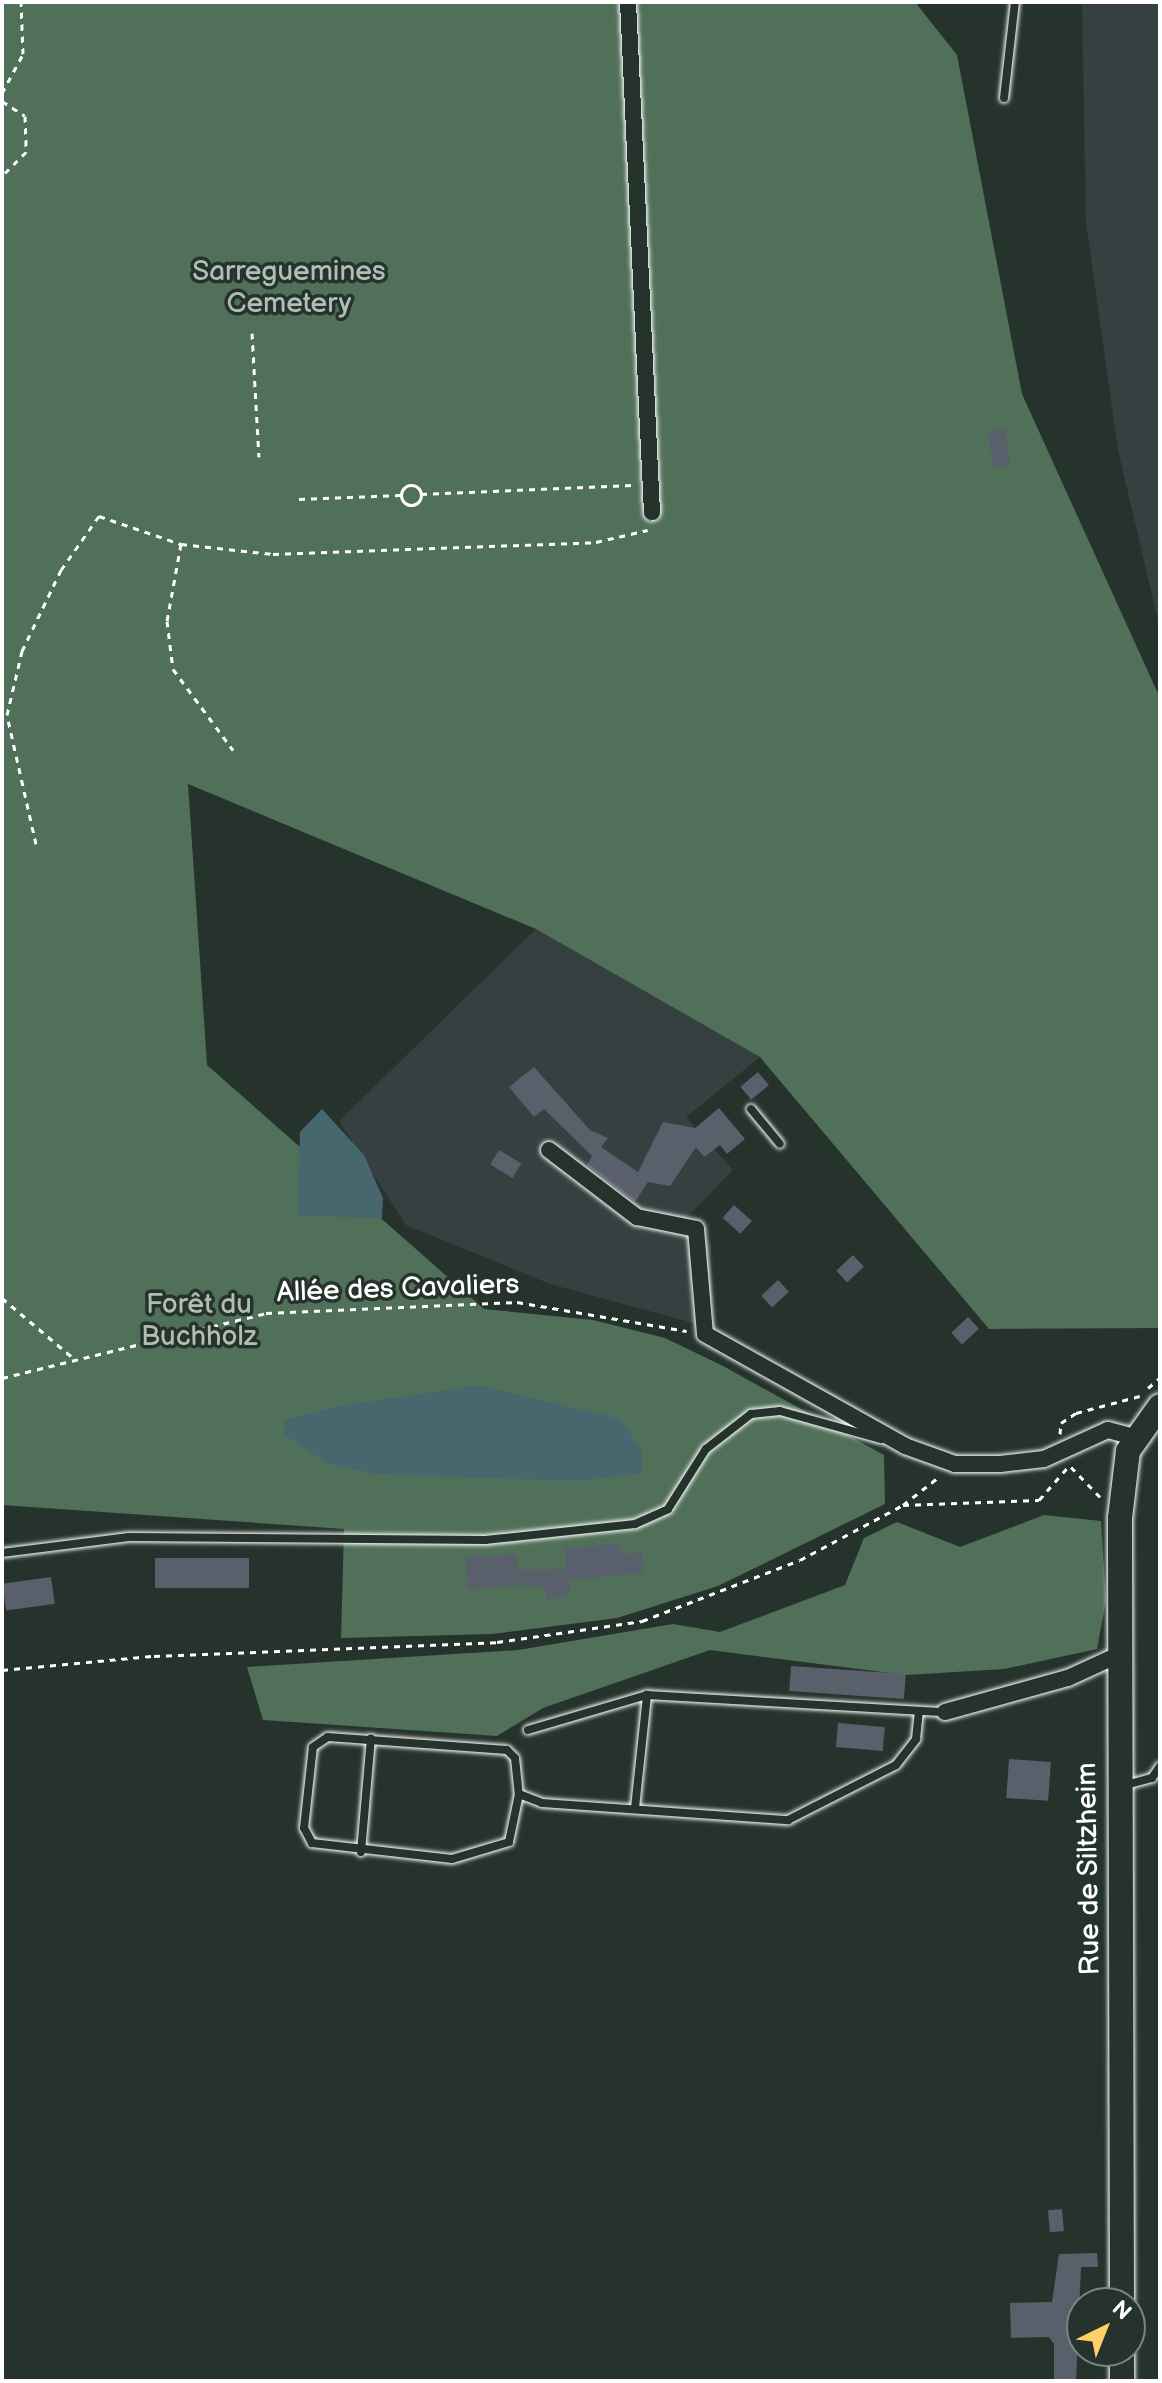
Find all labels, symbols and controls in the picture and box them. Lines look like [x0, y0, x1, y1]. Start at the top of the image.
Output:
park label: Sarreguemines Cemetery [192, 255, 386, 321]
street label: Allée des Cavaliers [276, 1268, 520, 1310]
park label: Forêt du Buchholz [141, 1288, 257, 1354]
street label: Rue de Siltzheim [1070, 1762, 1108, 1976]
north arrow [1066, 2287, 1146, 2367]
text: N [1106, 2295, 1137, 2326]

